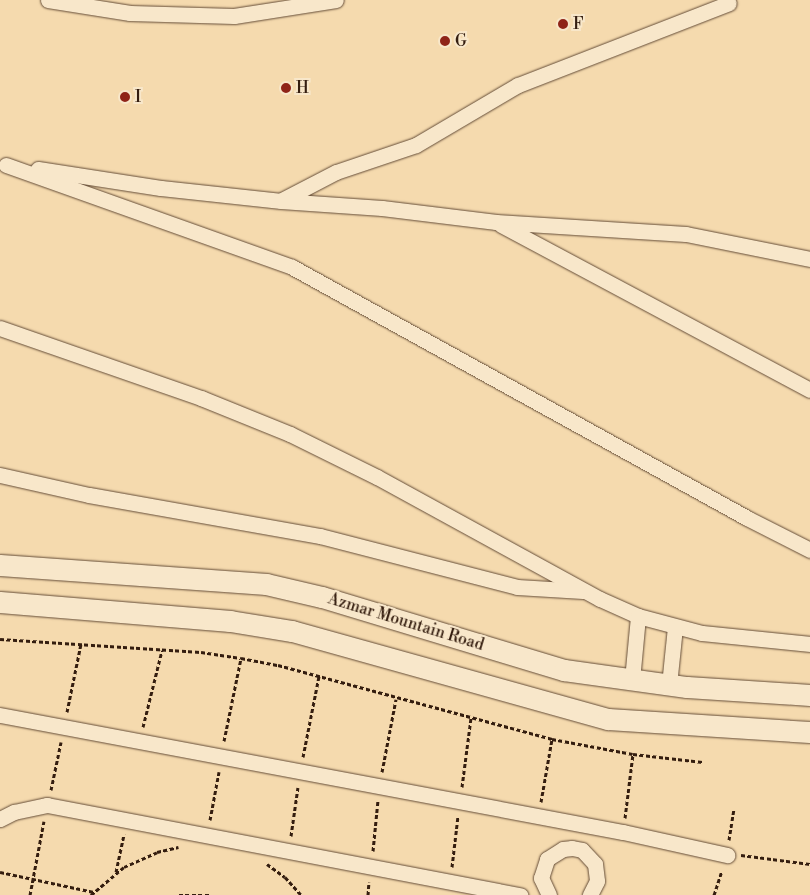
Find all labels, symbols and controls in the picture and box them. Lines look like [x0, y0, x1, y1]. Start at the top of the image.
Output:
place label: F [573, 14, 584, 34]
marker: F [557, 18, 569, 30]
place label: G [455, 31, 467, 51]
marker: G [439, 35, 451, 47]
place label: H [296, 78, 309, 98]
marker: H [280, 82, 292, 94]
place label: I [135, 87, 141, 107]
marker: I [119, 91, 131, 103]
street label: Azmar Mountain Road [326, 589, 486, 655]

